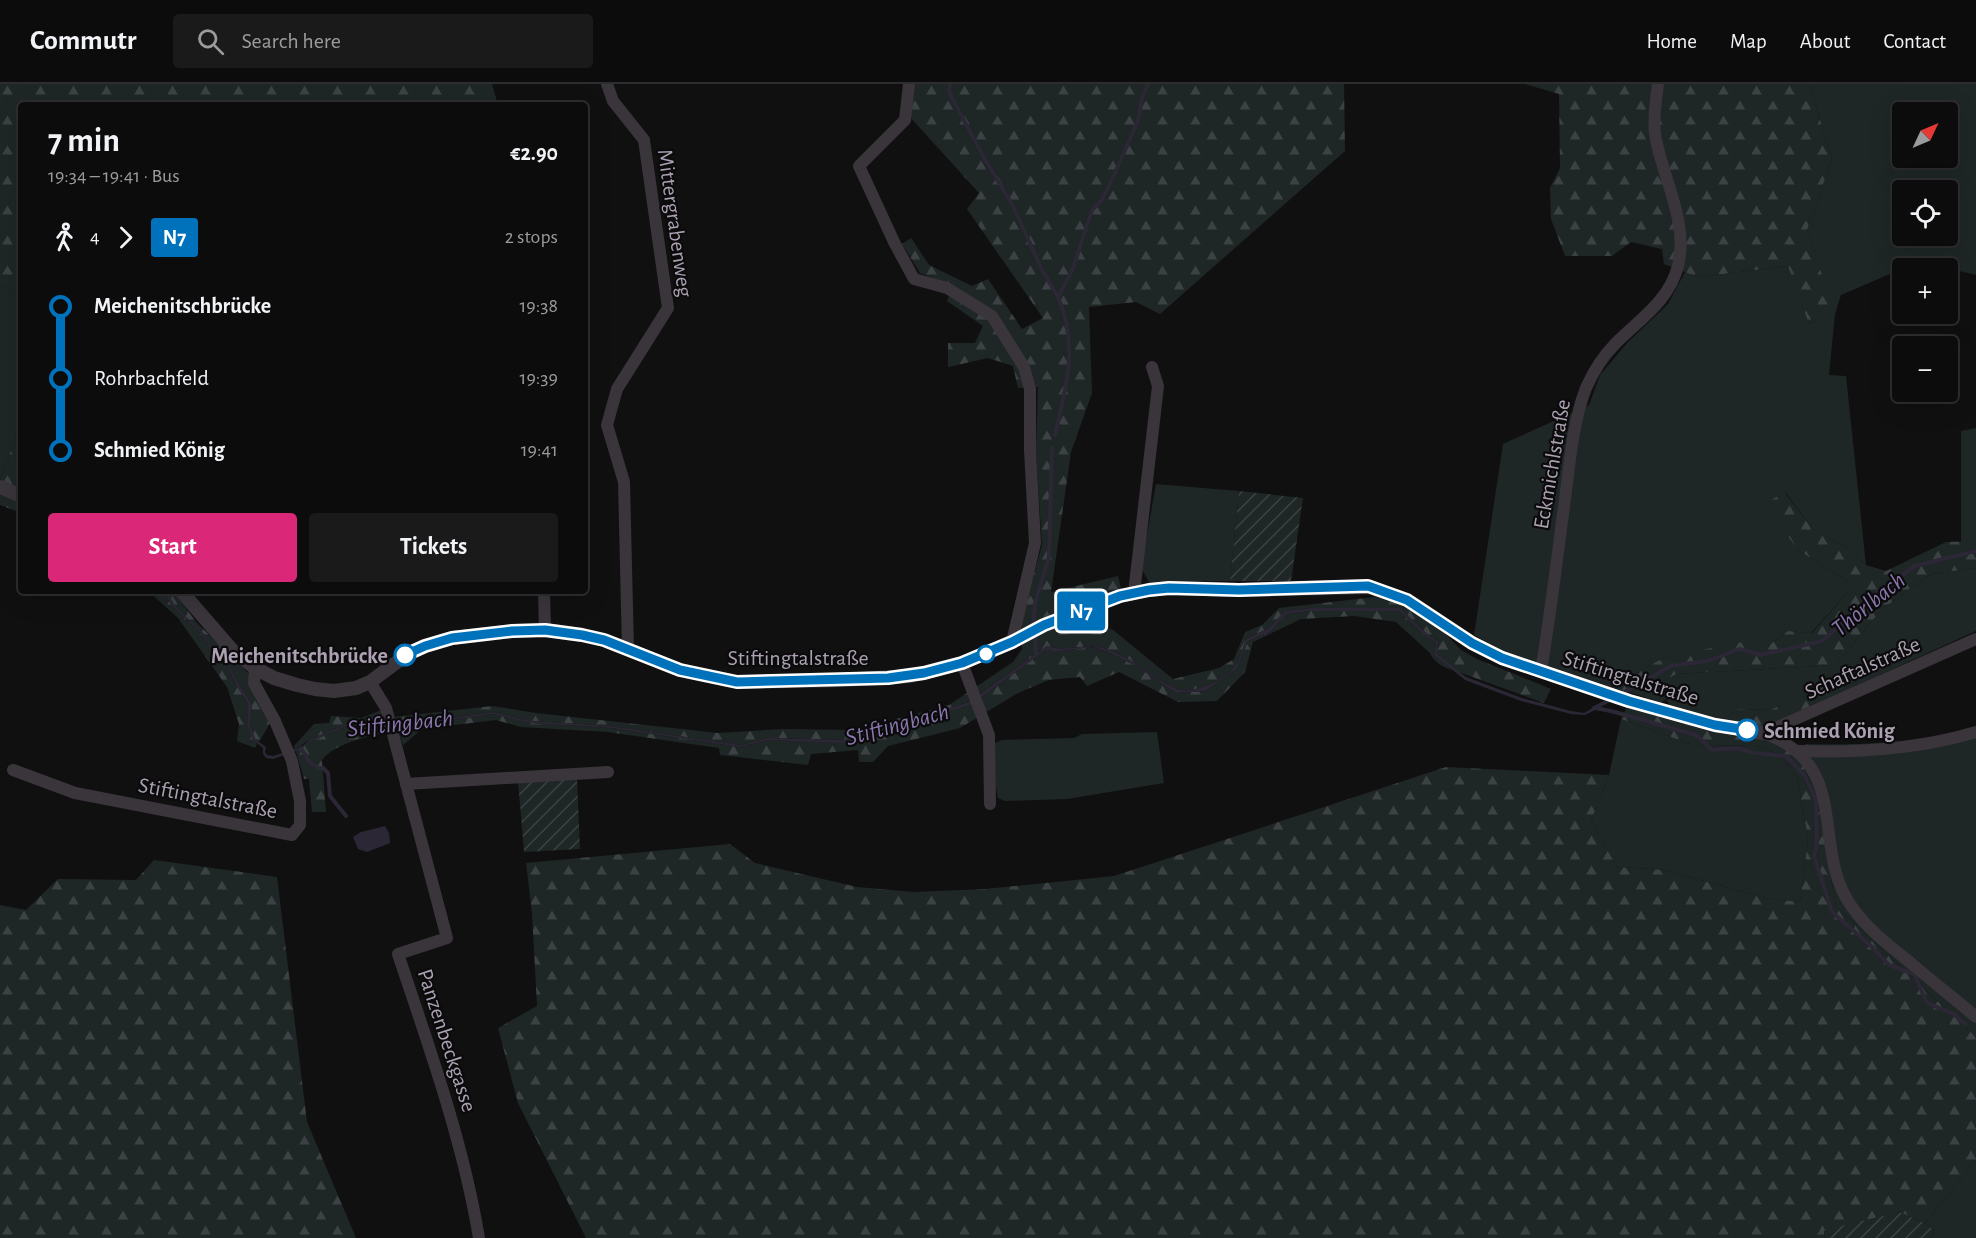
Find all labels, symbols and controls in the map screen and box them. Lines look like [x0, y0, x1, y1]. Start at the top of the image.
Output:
search box [173, 14, 593, 68]
icon: search [194, 25, 227, 58]
text: Commutr [30, 27, 137, 55]
text: Search here [242, 30, 341, 52]
text: Home [1646, 31, 1697, 52]
text: Map [1730, 31, 1767, 52]
text: About [1800, 31, 1850, 52]
text: Contact [1883, 31, 1946, 52]
north arrow [1892, 102, 1958, 168]
map controls [1892, 102, 1958, 402]
text: 7 min [48, 125, 120, 158]
text: €2.90 [510, 142, 558, 164]
street label: Mittergrabenweg [654, 148, 696, 299]
text: 19:34 – 19:41 · Bus [48, 166, 180, 186]
button: locate [1892, 180, 1958, 246]
icon: walk [48, 221, 81, 254]
icon: forward [109, 221, 142, 254]
text: 4 [90, 227, 100, 247]
text: N7 [163, 227, 186, 248]
text: 2 stops [505, 227, 558, 247]
button: + [1892, 258, 1958, 324]
text: Meichenitschbrücke [94, 295, 271, 317]
text: 19:38 [519, 296, 558, 316]
button: − [1892, 336, 1958, 402]
text: Rohrbachfeld [94, 367, 209, 389]
text: 19:39 [520, 368, 558, 388]
street label: Eckmichlstraße [1530, 398, 1574, 531]
text: Schmied König [94, 439, 225, 461]
text: 19:41 [521, 440, 558, 460]
button: Start [48, 513, 297, 582]
button: Tickets [309, 513, 558, 582]
water label: Thörlbach [1827, 568, 1910, 641]
line badge: N7 [1054, 592, 1108, 630]
text: N7 [1069, 601, 1093, 622]
street label: Schaftalstraße [1801, 633, 1923, 703]
marker: Meichenitschbrücke [394, 644, 416, 666]
place label: Meichenitschbrücke [211, 645, 388, 667]
unlabelled marker [977, 645, 995, 663]
street label: Stiftingtalstraße [727, 647, 869, 669]
street label: Stiftingtalstraße [1560, 647, 1701, 709]
water label: Stiftingbach [843, 700, 952, 750]
water label: Stiftingbach [346, 707, 454, 741]
marker: Schmied König [1736, 719, 1758, 741]
place label: Schmied König [1764, 720, 1896, 742]
street label: Stiftingtalstraße [136, 774, 279, 822]
street label: Panzenbeckgasse [414, 966, 481, 1115]

